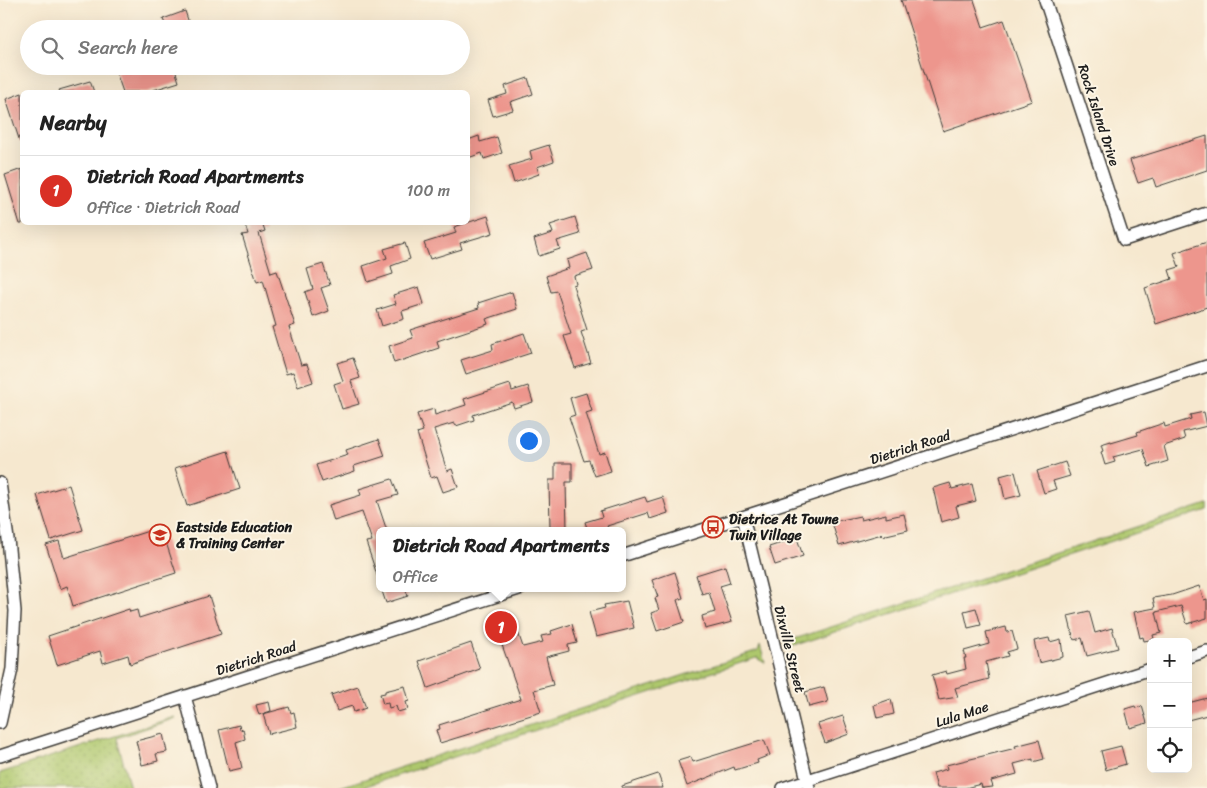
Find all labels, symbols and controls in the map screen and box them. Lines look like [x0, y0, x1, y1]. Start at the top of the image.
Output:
search box [20, 20, 470, 75]
text: Search here [78, 31, 178, 64]
icon: search [38, 34, 66, 62]
street label: Rock Island Drive [1070, 61, 1127, 170]
text: Nearby [40, 104, 106, 142]
text: Dietrich Road Apartments [87, 160, 304, 193]
text: 1 [53, 176, 59, 205]
text: 100 m [406, 176, 450, 205]
text: Office · Dietrich Road [87, 193, 240, 222]
street label: Dietrich Road [867, 422, 955, 472]
your location [516, 428, 542, 454]
place label: Dietrice At Towne Twin Village [729, 507, 839, 548]
place label: Eastside Education & Training Center [176, 515, 292, 556]
bus stop icon: Dietrice At Towne Twin Village [701, 515, 725, 539]
school or university icon: Eastside Education & Training Center [148, 523, 172, 547]
popup [376, 527, 626, 592]
text: Dietrich Road Apartments [393, 529, 609, 562]
text: Office [393, 562, 438, 591]
street label: Dixville Street [767, 603, 812, 695]
pin: 1 [485, 608, 517, 646]
street label: Dietrich Road [213, 633, 301, 683]
map controls [1147, 638, 1192, 773]
button: + [1147, 638, 1192, 683]
button: − [1147, 683, 1192, 728]
street label: Lula Mae [932, 694, 992, 735]
button: locate [1147, 728, 1192, 773]

